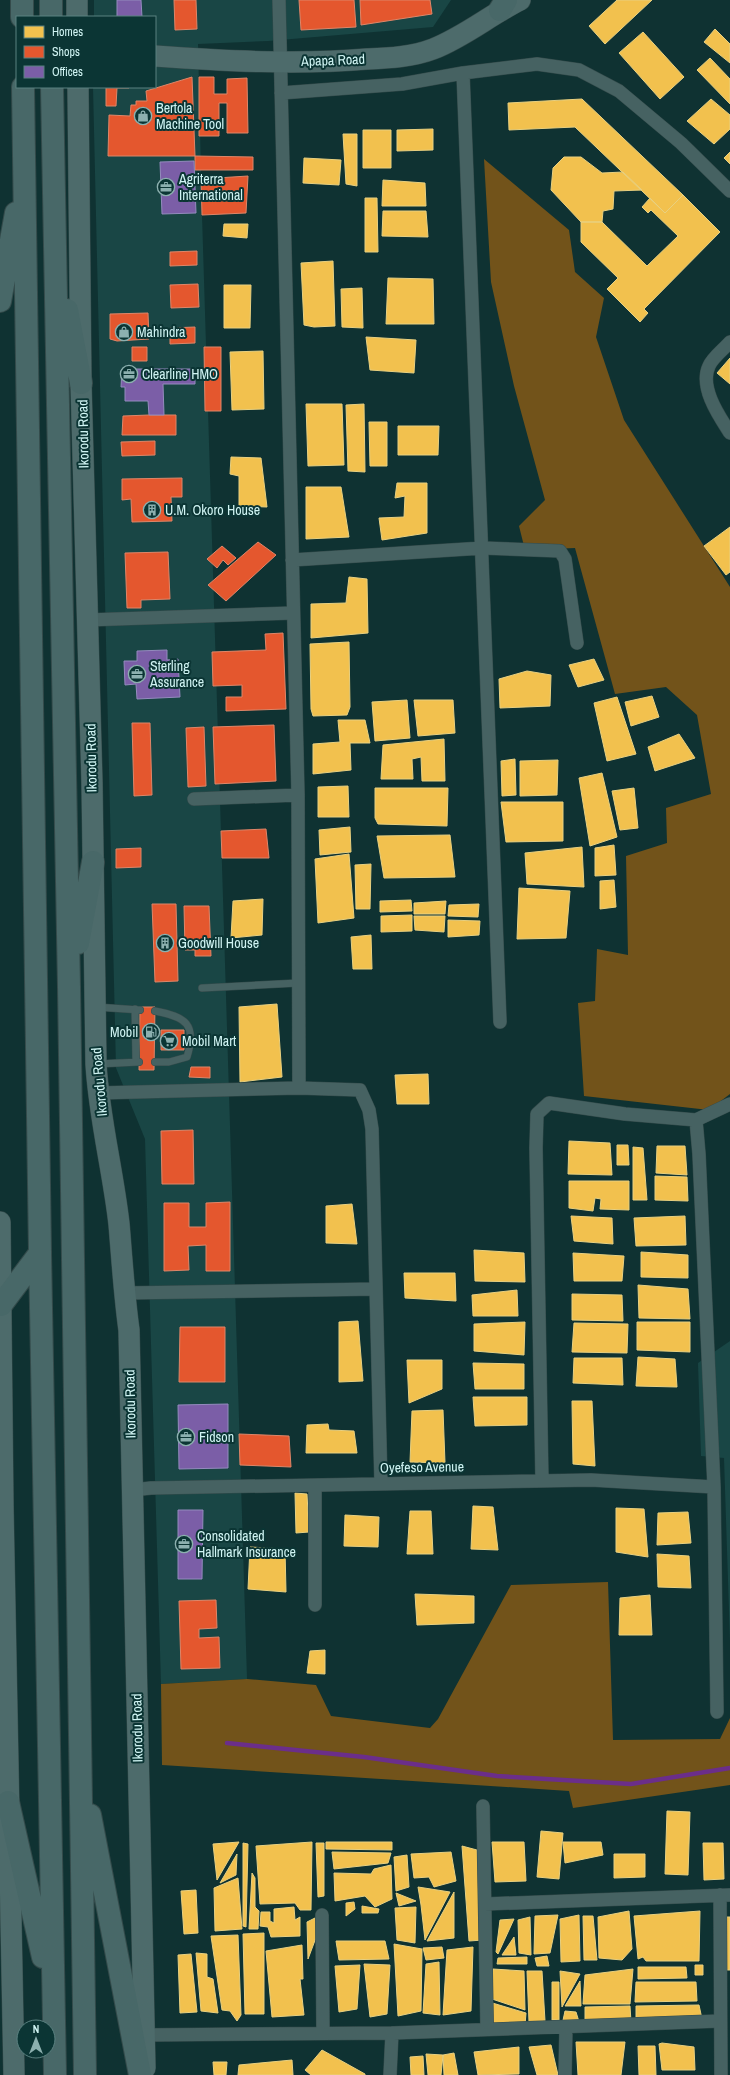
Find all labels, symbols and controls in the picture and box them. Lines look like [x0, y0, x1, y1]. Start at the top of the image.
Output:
legend [16, 16, 156, 88]
text: Homes [52, 24, 83, 40]
text: Shops [52, 44, 80, 60]
street label: Apapa Road [300, 50, 365, 70]
text: Offices [52, 64, 83, 80]
place label: Bertola Machine Tool [156, 99, 224, 133]
shop icon: Bertola Machine Tool [133, 106, 153, 126]
place label: Agriterra International [178, 170, 243, 204]
office icon: Agriterra International [156, 177, 176, 197]
shop icon: Mahindra [114, 322, 134, 342]
place label: Mahindra [137, 323, 186, 341]
office icon: Clearline HMO [119, 364, 139, 384]
place label: Clearline HMO [142, 365, 218, 383]
street label: Ikorodu Road [73, 399, 93, 469]
building icon: U.M. Okoro House [142, 500, 162, 520]
place label: U.M. Okoro House [165, 501, 260, 519]
place label: Sterling Assurance [149, 657, 204, 691]
office icon: Sterling Assurance [127, 664, 147, 684]
street label: Ikorodu Road [81, 723, 101, 793]
building icon: Goodwill House [155, 933, 175, 953]
place label: Goodwill House [178, 934, 259, 952]
fuel station icon: Mobil [141, 1022, 161, 1042]
place label: Mobil [110, 1023, 138, 1041]
supermarket icon: Mobil Mart [159, 1031, 179, 1051]
place label: Mobil Mart [182, 1032, 236, 1050]
street label: Ikorodu Road [87, 1047, 111, 1117]
street label: Ikorodu Road [120, 1369, 140, 1439]
office icon: Fidson [176, 1427, 196, 1447]
place label: Fidson [199, 1428, 234, 1446]
street label: Oyefeso Avenue [380, 1457, 464, 1477]
place label: Consolidated Hallmark Insurance [197, 1527, 296, 1561]
office icon: Consolidated Hallmark Insurance [174, 1534, 194, 1554]
street label: Ikorodu Road [127, 1693, 147, 1763]
north arrow [16, 2019, 56, 2059]
text: N [33, 2022, 39, 2036]

